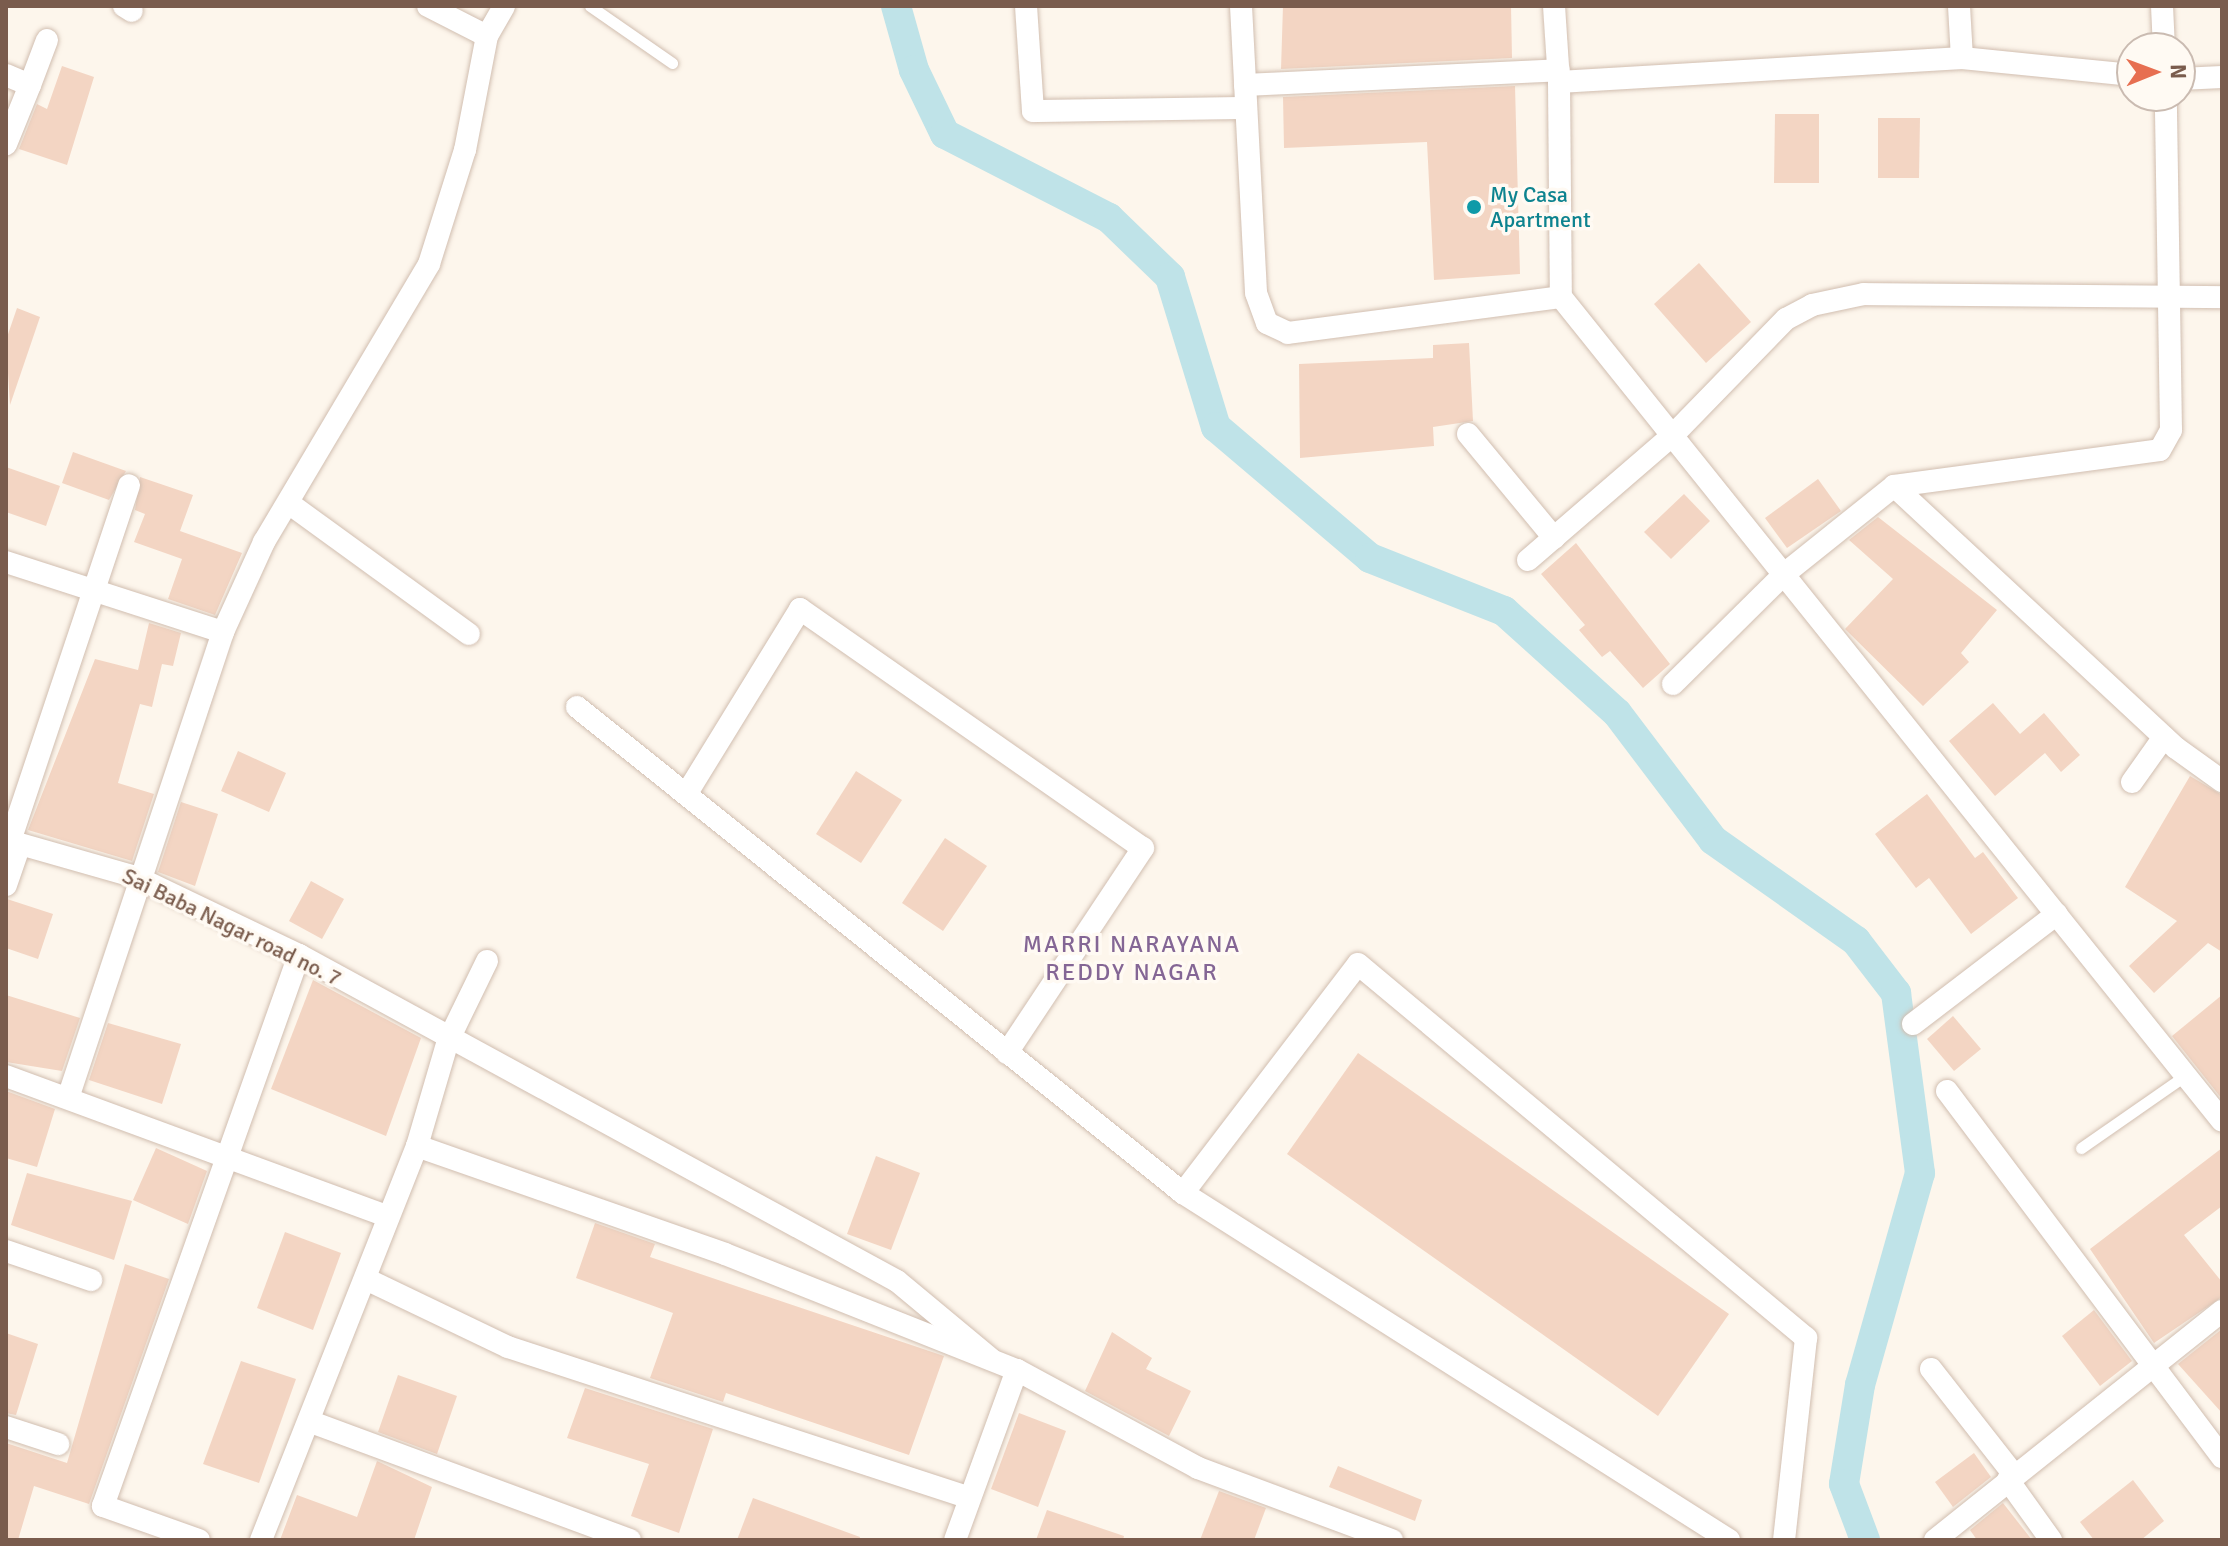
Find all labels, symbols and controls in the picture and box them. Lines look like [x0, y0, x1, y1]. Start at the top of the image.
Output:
north arrow [2116, 32, 2196, 112]
text: N [2165, 64, 2192, 79]
place label: My Casa Apartment [1490, 181, 1591, 232]
marker: My Casa Apartment [1465, 198, 1483, 216]
street label: Sai Baba Nagar road no. 7 [118, 862, 346, 992]
district label: MARRI NARAYANA REDDY NAGAR [1023, 931, 1241, 987]

